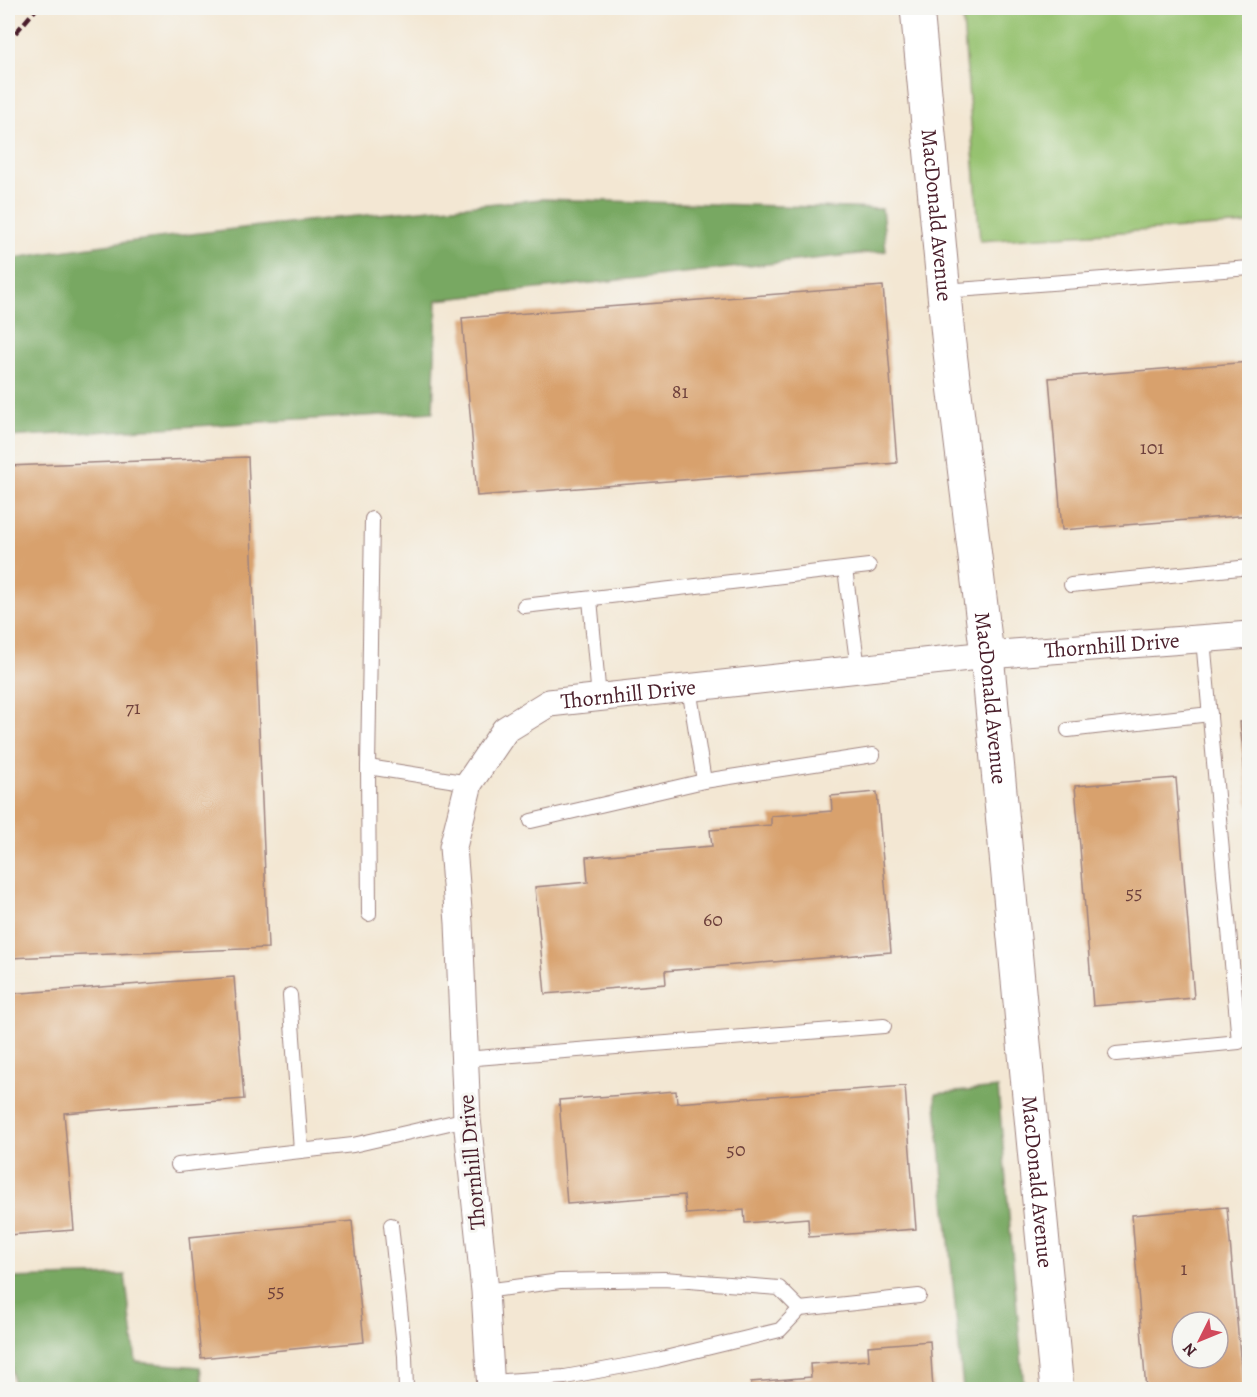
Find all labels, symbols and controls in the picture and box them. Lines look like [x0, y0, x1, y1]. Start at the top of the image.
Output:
street label: MacDonald Avenue [913, 127, 960, 303]
house number: 81 [672, 378, 688, 405]
house number: 101 [1140, 434, 1164, 461]
street label: MacDonald Avenue [967, 610, 1014, 786]
street label: Thornhill Drive [1043, 625, 1181, 666]
street label: Thornhill Drive [559, 672, 697, 717]
house number: 71 [125, 694, 141, 721]
house number: 55 [1125, 879, 1143, 906]
house number: 60 [703, 906, 723, 933]
street label: Thornhill Drive [451, 1093, 493, 1231]
street label: MacDonald Avenue [1014, 1094, 1060, 1269]
house number: 50 [726, 1136, 746, 1163]
house number: 1 [1181, 1255, 1188, 1282]
house number: 55 [267, 1277, 285, 1304]
north arrow [1170, 1310, 1230, 1370]
text: N [1178, 1338, 1202, 1361]

